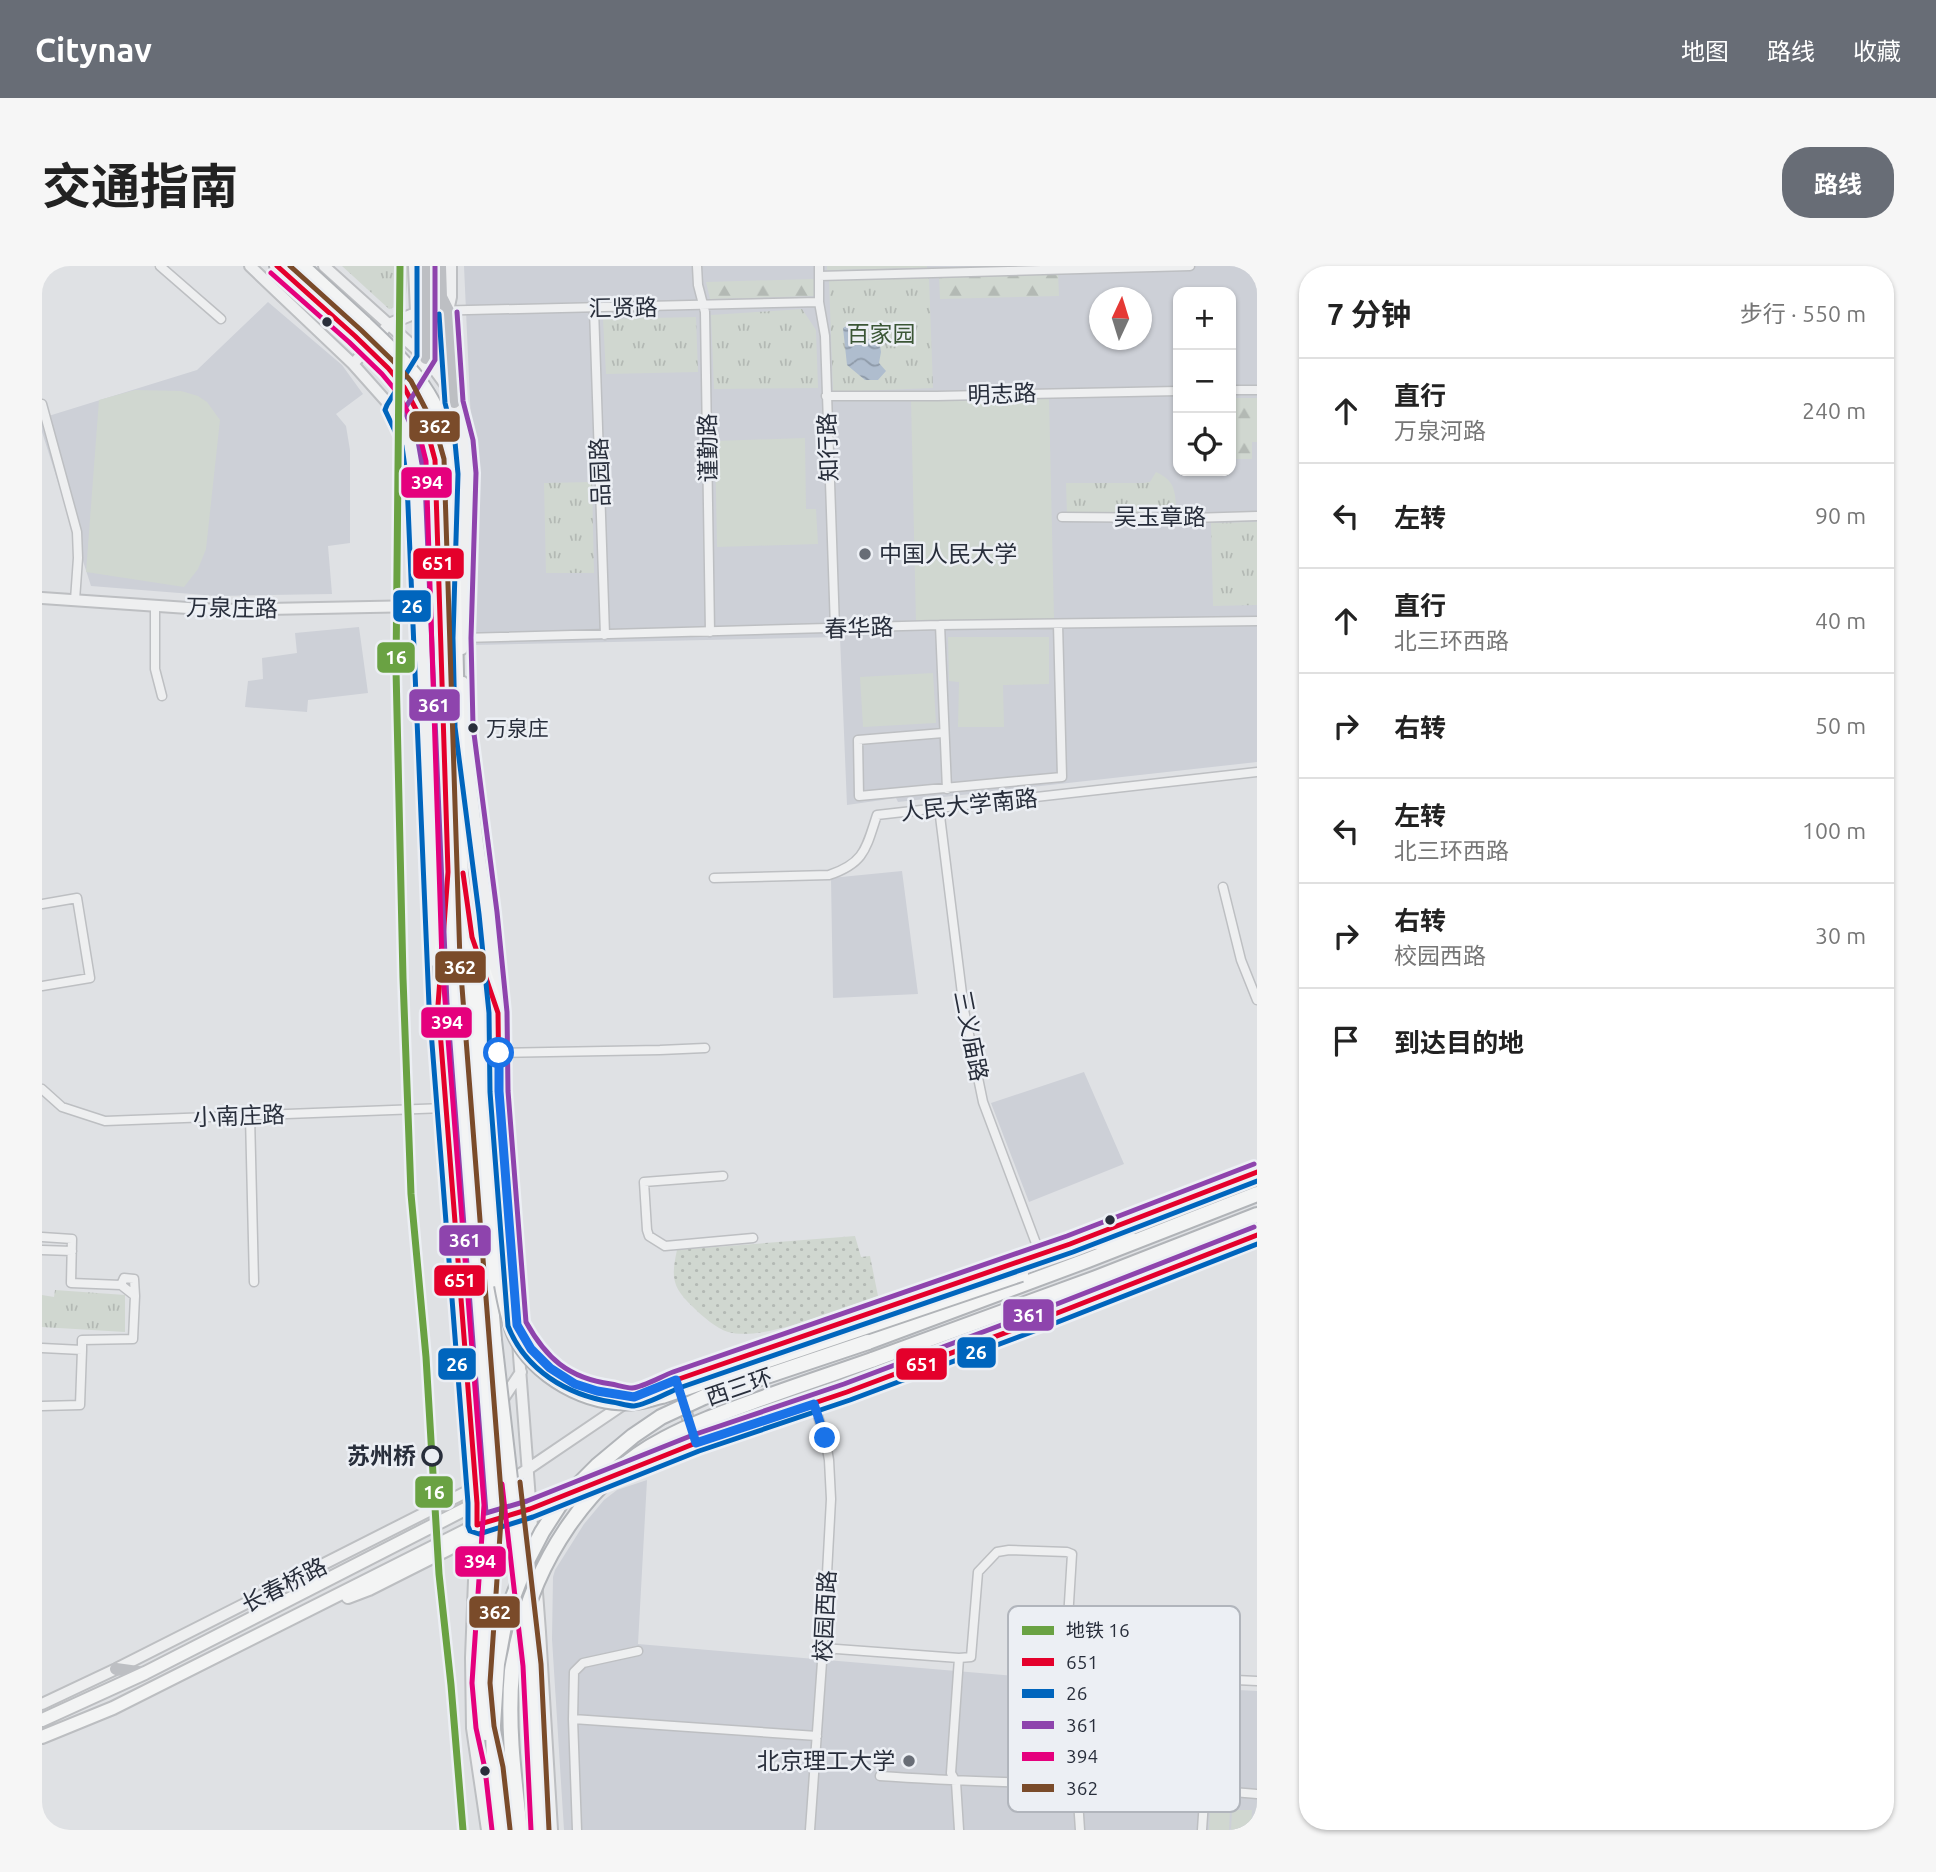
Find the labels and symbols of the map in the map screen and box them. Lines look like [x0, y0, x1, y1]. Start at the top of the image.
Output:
north arrow [1089, 287, 1152, 350]
street label: 汇贤路 [588, 294, 658, 321]
unlabelled marker [320, 315, 334, 329]
park label: 百家园 [847, 321, 916, 346]
street label: 明志路 [967, 380, 1037, 407]
line badge: 362 [408, 410, 461, 443]
street label: 知行路 [814, 412, 841, 482]
street label: 谨勤路 [694, 413, 721, 483]
text: 362 [419, 415, 451, 437]
street label: 品园路 [586, 437, 613, 507]
line badge: 394 [400, 466, 453, 499]
text: 394 [411, 471, 443, 493]
street label: 吴玉章路 [1114, 504, 1206, 529]
place label: 中国人民大学 [879, 541, 1017, 566]
marker: 中国人民大学 [857, 546, 873, 562]
line badge: 651 [412, 547, 465, 580]
text: 651 [422, 552, 454, 574]
line badge: 26 [392, 589, 432, 623]
street label: 万泉庄路 [186, 594, 278, 621]
text: 26 [401, 595, 423, 617]
street label: 春华路 [824, 614, 894, 641]
line badge: 16 [376, 641, 416, 674]
text: 16 [385, 646, 407, 668]
line badge: 361 [408, 688, 461, 722]
text: 361 [418, 694, 450, 716]
place label: 万泉庄 [486, 716, 549, 740]
marker: 万泉庄 [466, 721, 480, 735]
street label: 人民大学南路 [899, 785, 1039, 824]
line badge: 362 [434, 950, 487, 984]
text: 362 [444, 956, 476, 978]
street label: 三义庙路 [950, 988, 993, 1083]
line badge: 394 [420, 1006, 473, 1039]
text: 394 [431, 1011, 463, 1033]
route start [483, 1037, 514, 1068]
street label: 小南庄路 [193, 1101, 285, 1130]
unlabelled marker [1103, 1213, 1117, 1227]
line badge: 361 [438, 1224, 492, 1257]
text: 361 [449, 1229, 481, 1251]
line badge: 651 [433, 1264, 486, 1297]
text: 651 [444, 1269, 476, 1291]
line badge: 361 [1002, 1298, 1055, 1332]
text: 361 [1013, 1304, 1045, 1326]
line badge: 26 [956, 1336, 997, 1369]
text: 26 [965, 1341, 987, 1363]
line badge: 26 [437, 1347, 477, 1381]
line badge: 651 [895, 1347, 948, 1381]
text: 26 [446, 1353, 468, 1375]
text: 651 [906, 1353, 938, 1375]
street label: 西三环 [702, 1363, 776, 1410]
route end [809, 1422, 840, 1453]
place label: 苏州桥 [347, 1443, 416, 1468]
marker: 苏州桥 [422, 1446, 442, 1466]
line badge: 16 [414, 1475, 454, 1509]
text: 16 [423, 1481, 445, 1503]
line badge: 394 [454, 1545, 507, 1578]
text: 394 [464, 1550, 496, 1572]
street label: 长春桥路 [237, 1553, 330, 1617]
street label: 校园西路 [810, 1569, 839, 1663]
line badge: 362 [468, 1595, 521, 1629]
text: 362 [479, 1601, 511, 1623]
legend [1008, 1606, 1240, 1812]
text: 地铁 16 [1066, 1619, 1130, 1641]
text: 651 [1066, 1651, 1098, 1673]
text: 26 [1066, 1682, 1087, 1704]
text: 361 [1066, 1714, 1098, 1736]
text: 394 [1066, 1745, 1098, 1767]
place label: 北京理工大学 [757, 1748, 895, 1773]
marker: 北京理工大学 [901, 1753, 917, 1769]
unlabelled marker [478, 1764, 492, 1778]
text: 362 [1066, 1777, 1098, 1799]

